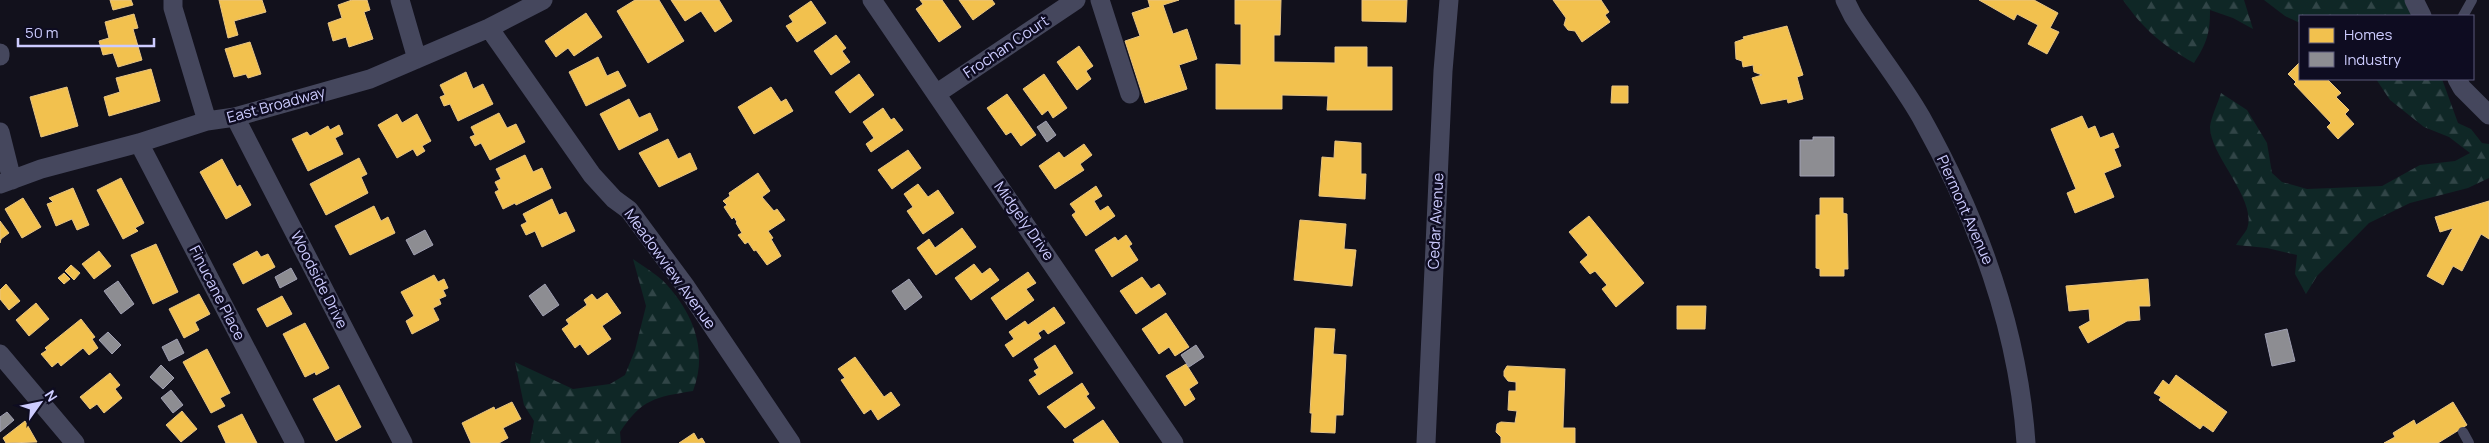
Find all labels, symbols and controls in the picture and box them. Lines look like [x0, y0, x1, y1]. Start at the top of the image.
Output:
street label: Frochan Court [959, 10, 1053, 83]
scale bar [18, 15, 154, 47]
legend [2299, 15, 2474, 80]
text: 50 m [25, 22, 59, 43]
text: Homes [2344, 24, 2393, 45]
text: Industry [2344, 49, 2401, 70]
street label: East Broadway [224, 81, 328, 128]
street label: Piermont Avenue [1932, 152, 1999, 268]
street label: Cedar Avenue [1422, 172, 1449, 270]
street label: Midgely Drive [989, 177, 1060, 265]
street label: Meadowview Avenue [620, 204, 721, 333]
street label: Woodside Drive [286, 227, 353, 332]
street label: Finucane Place [185, 242, 250, 344]
north arrow [15, 378, 65, 428]
text: N [41, 386, 62, 405]

